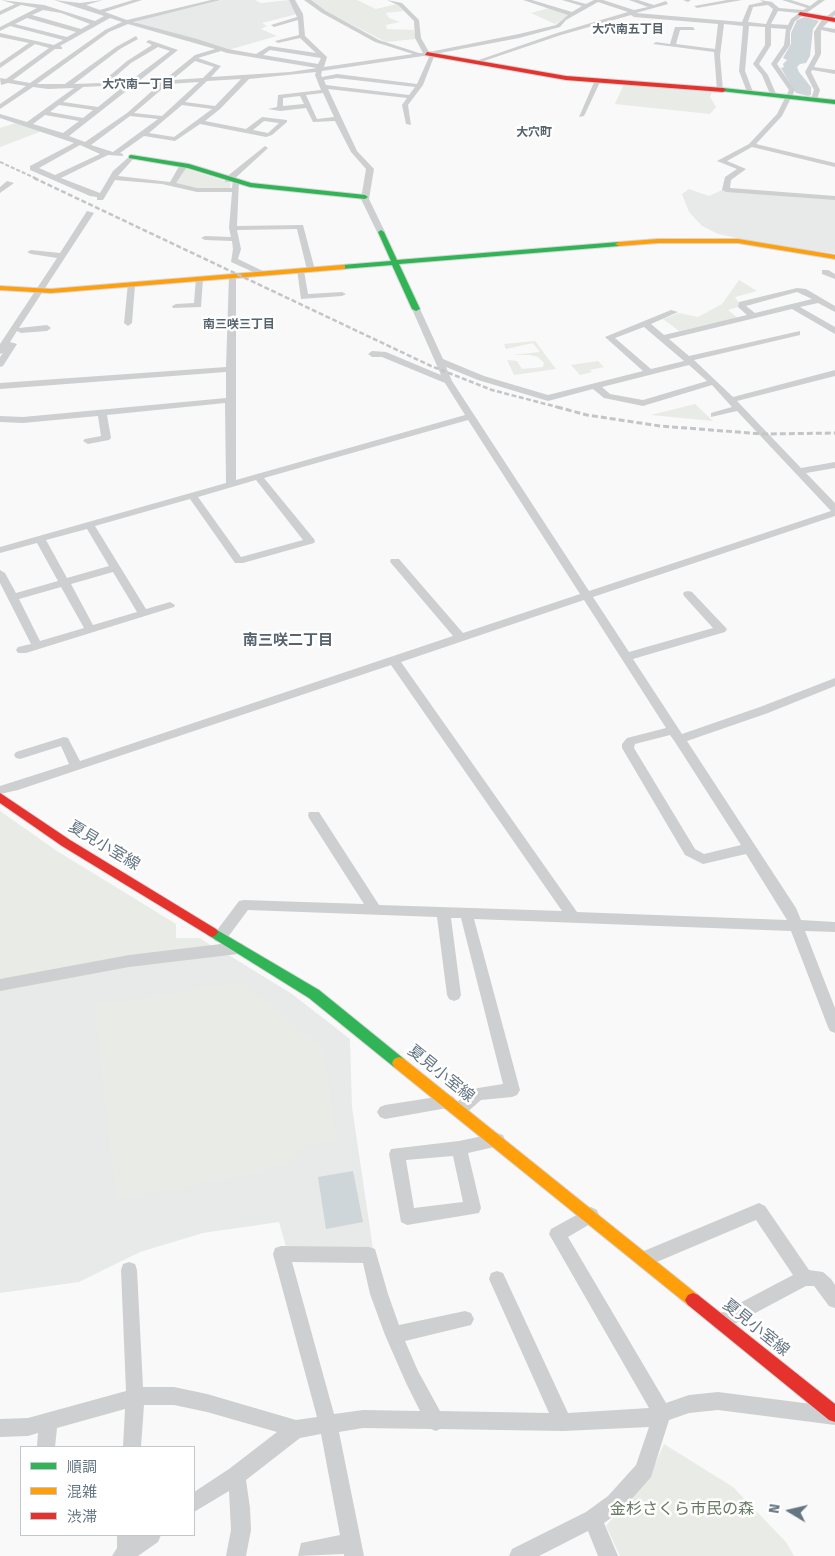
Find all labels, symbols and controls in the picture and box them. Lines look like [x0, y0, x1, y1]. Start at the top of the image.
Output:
district label: 大穴南五丁目 [592, 23, 664, 37]
district label: 大穴南一丁目 [102, 78, 174, 92]
district label: 大穴町 [516, 126, 552, 140]
district label: 南三咲三丁目 [203, 318, 275, 332]
district label: 南三咲二丁目 [243, 632, 333, 650]
street label: 夏見小室線 [65, 817, 143, 875]
street label: 夏見小室線 [404, 1041, 478, 1107]
street label: 夏見小室線 [719, 1295, 793, 1361]
legend [20, 1446, 195, 1536]
text: 順調 [67, 1458, 97, 1476]
text: 混雑 [67, 1483, 97, 1501]
north arrow [765, 1486, 815, 1536]
park label: 金杉さくら市民の森 [610, 1500, 754, 1520]
text: N [766, 1503, 784, 1515]
text: 渋滞 [67, 1508, 97, 1526]

